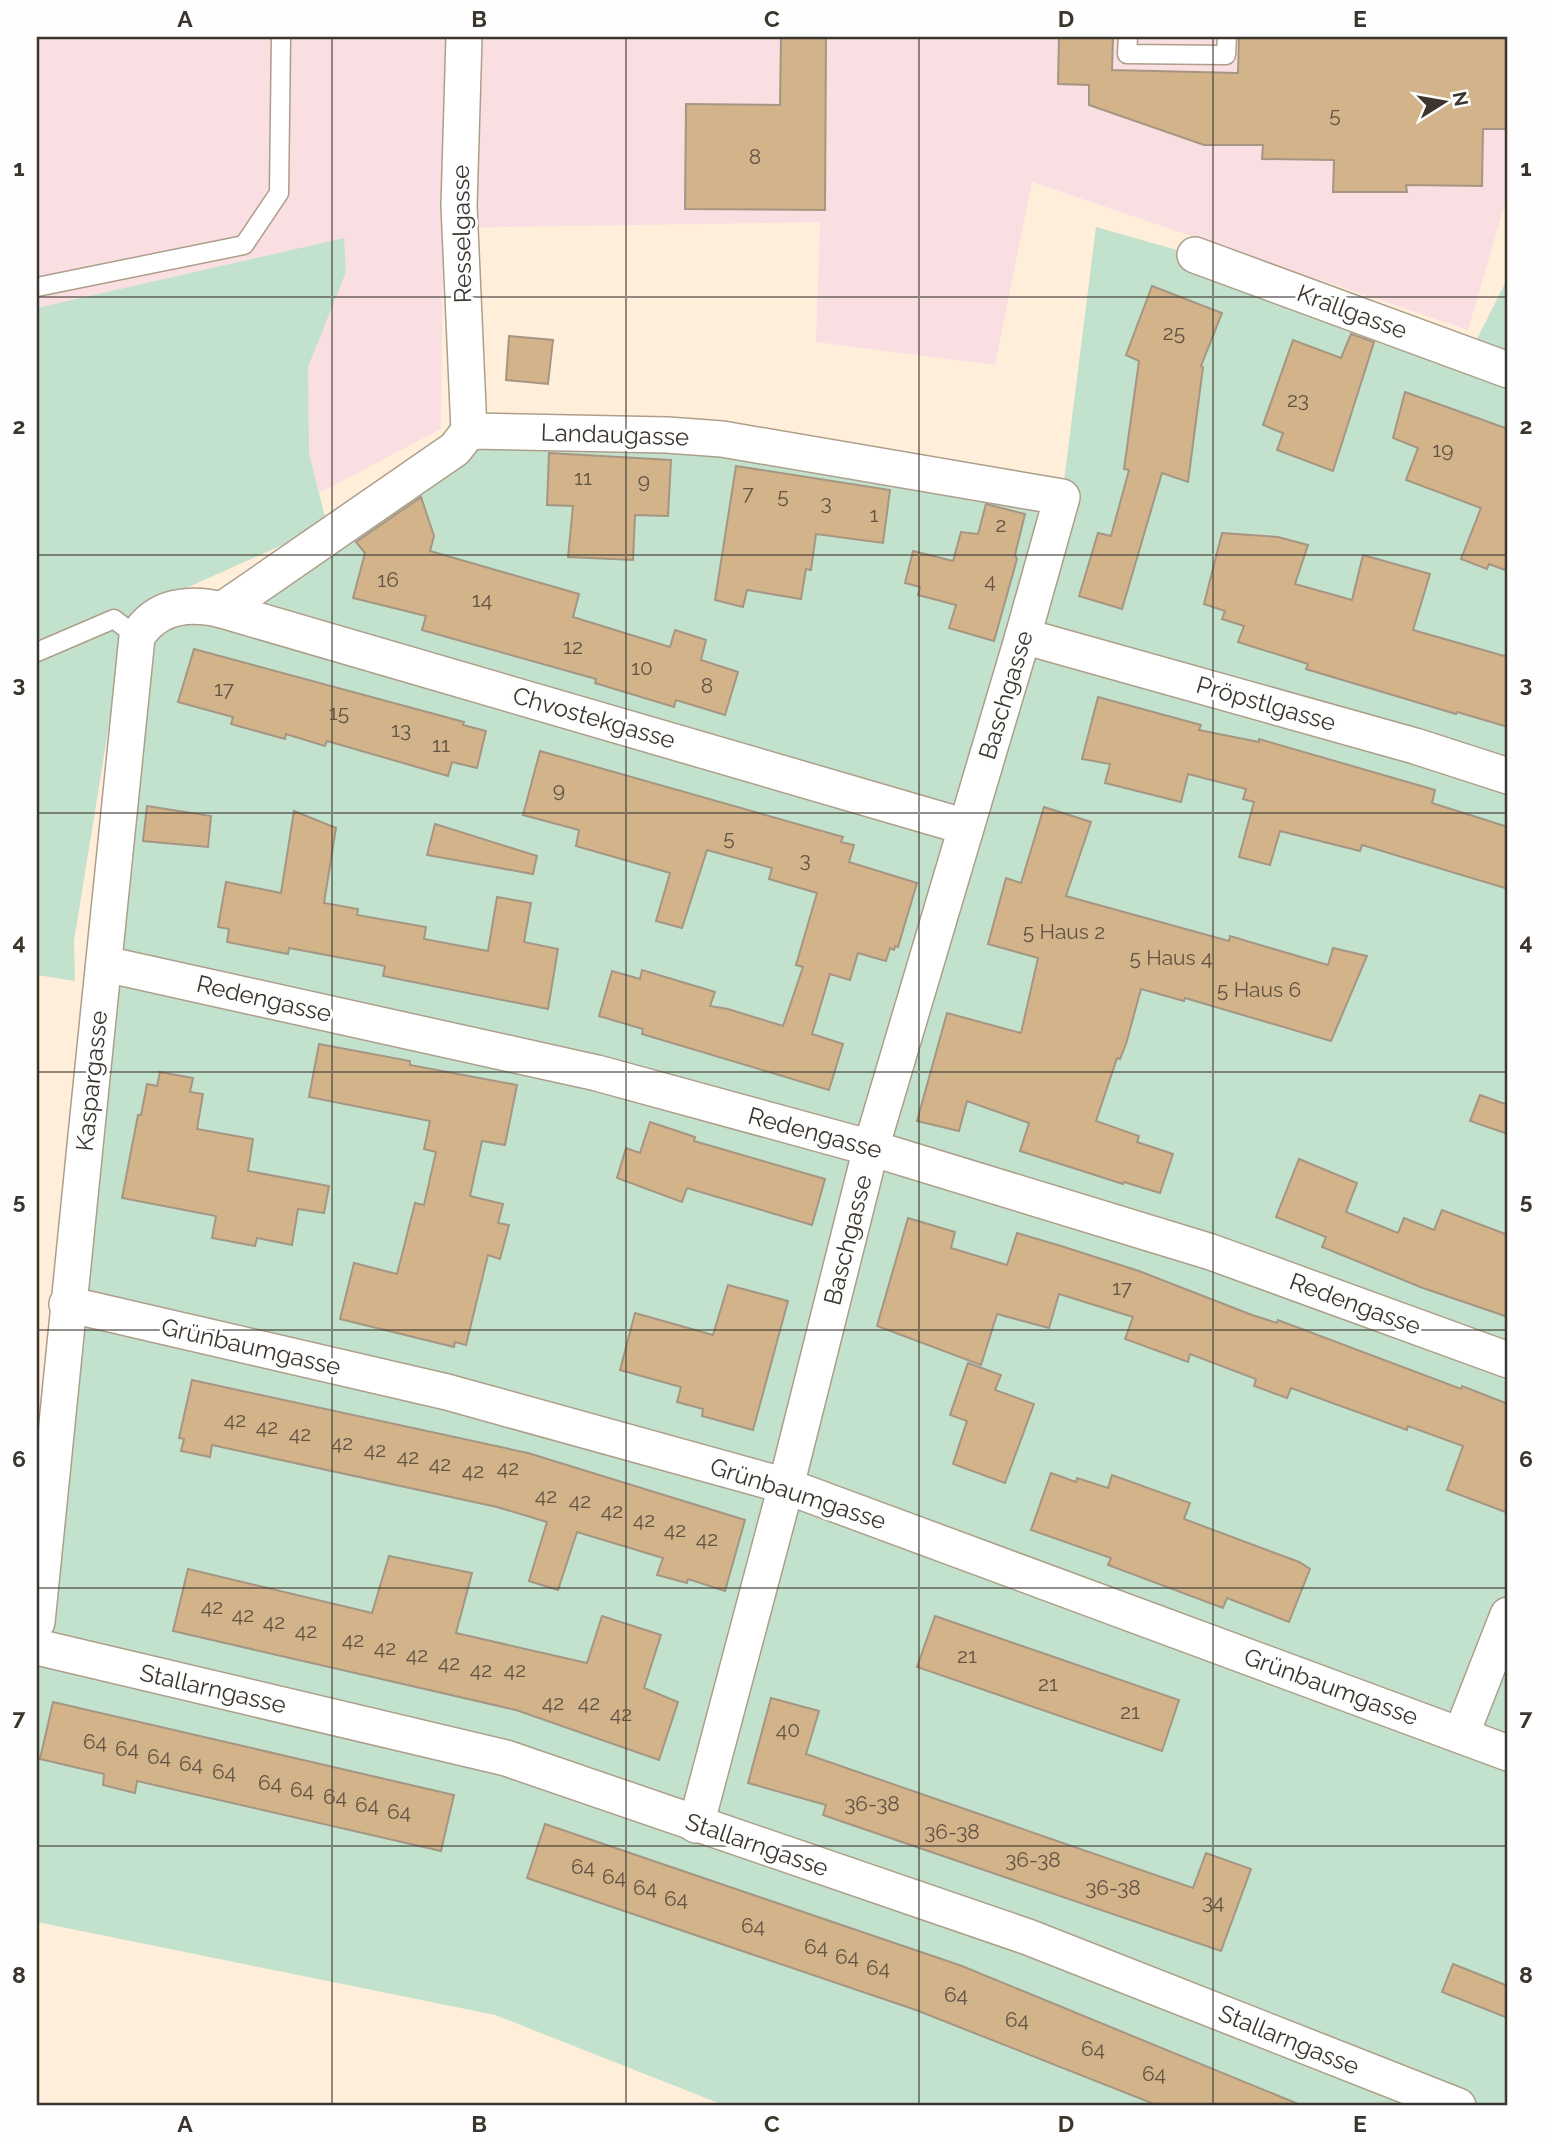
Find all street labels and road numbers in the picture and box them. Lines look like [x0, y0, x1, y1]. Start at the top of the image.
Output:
street label: Resselgasse [446, 165, 477, 303]
street label: Krallgasse [1293, 278, 1411, 345]
street label: Landaugasse [540, 417, 690, 452]
street label: Baschgasse [972, 627, 1039, 763]
street label: Pröpstlgasse [1193, 670, 1339, 737]
street label: Chvostekgasse [510, 680, 679, 755]
street label: Redengasse [194, 969, 334, 1028]
street label: Kaspargasse [70, 1009, 113, 1153]
street label: Redengasse [745, 1101, 885, 1164]
street label: Baschgasse [817, 1172, 878, 1308]
street label: Redengasse [1286, 1266, 1425, 1341]
street label: Grünbaumgasse [159, 1312, 344, 1381]
street label: Grünbaumgasse [707, 1451, 890, 1536]
street label: Grünbaumgasse [1240, 1642, 1422, 1731]
street label: Stallarngasse [137, 1658, 289, 1719]
street label: Stallarngasse [682, 1807, 832, 1883]
street label: Stallarngasse [1215, 1998, 1364, 2081]

